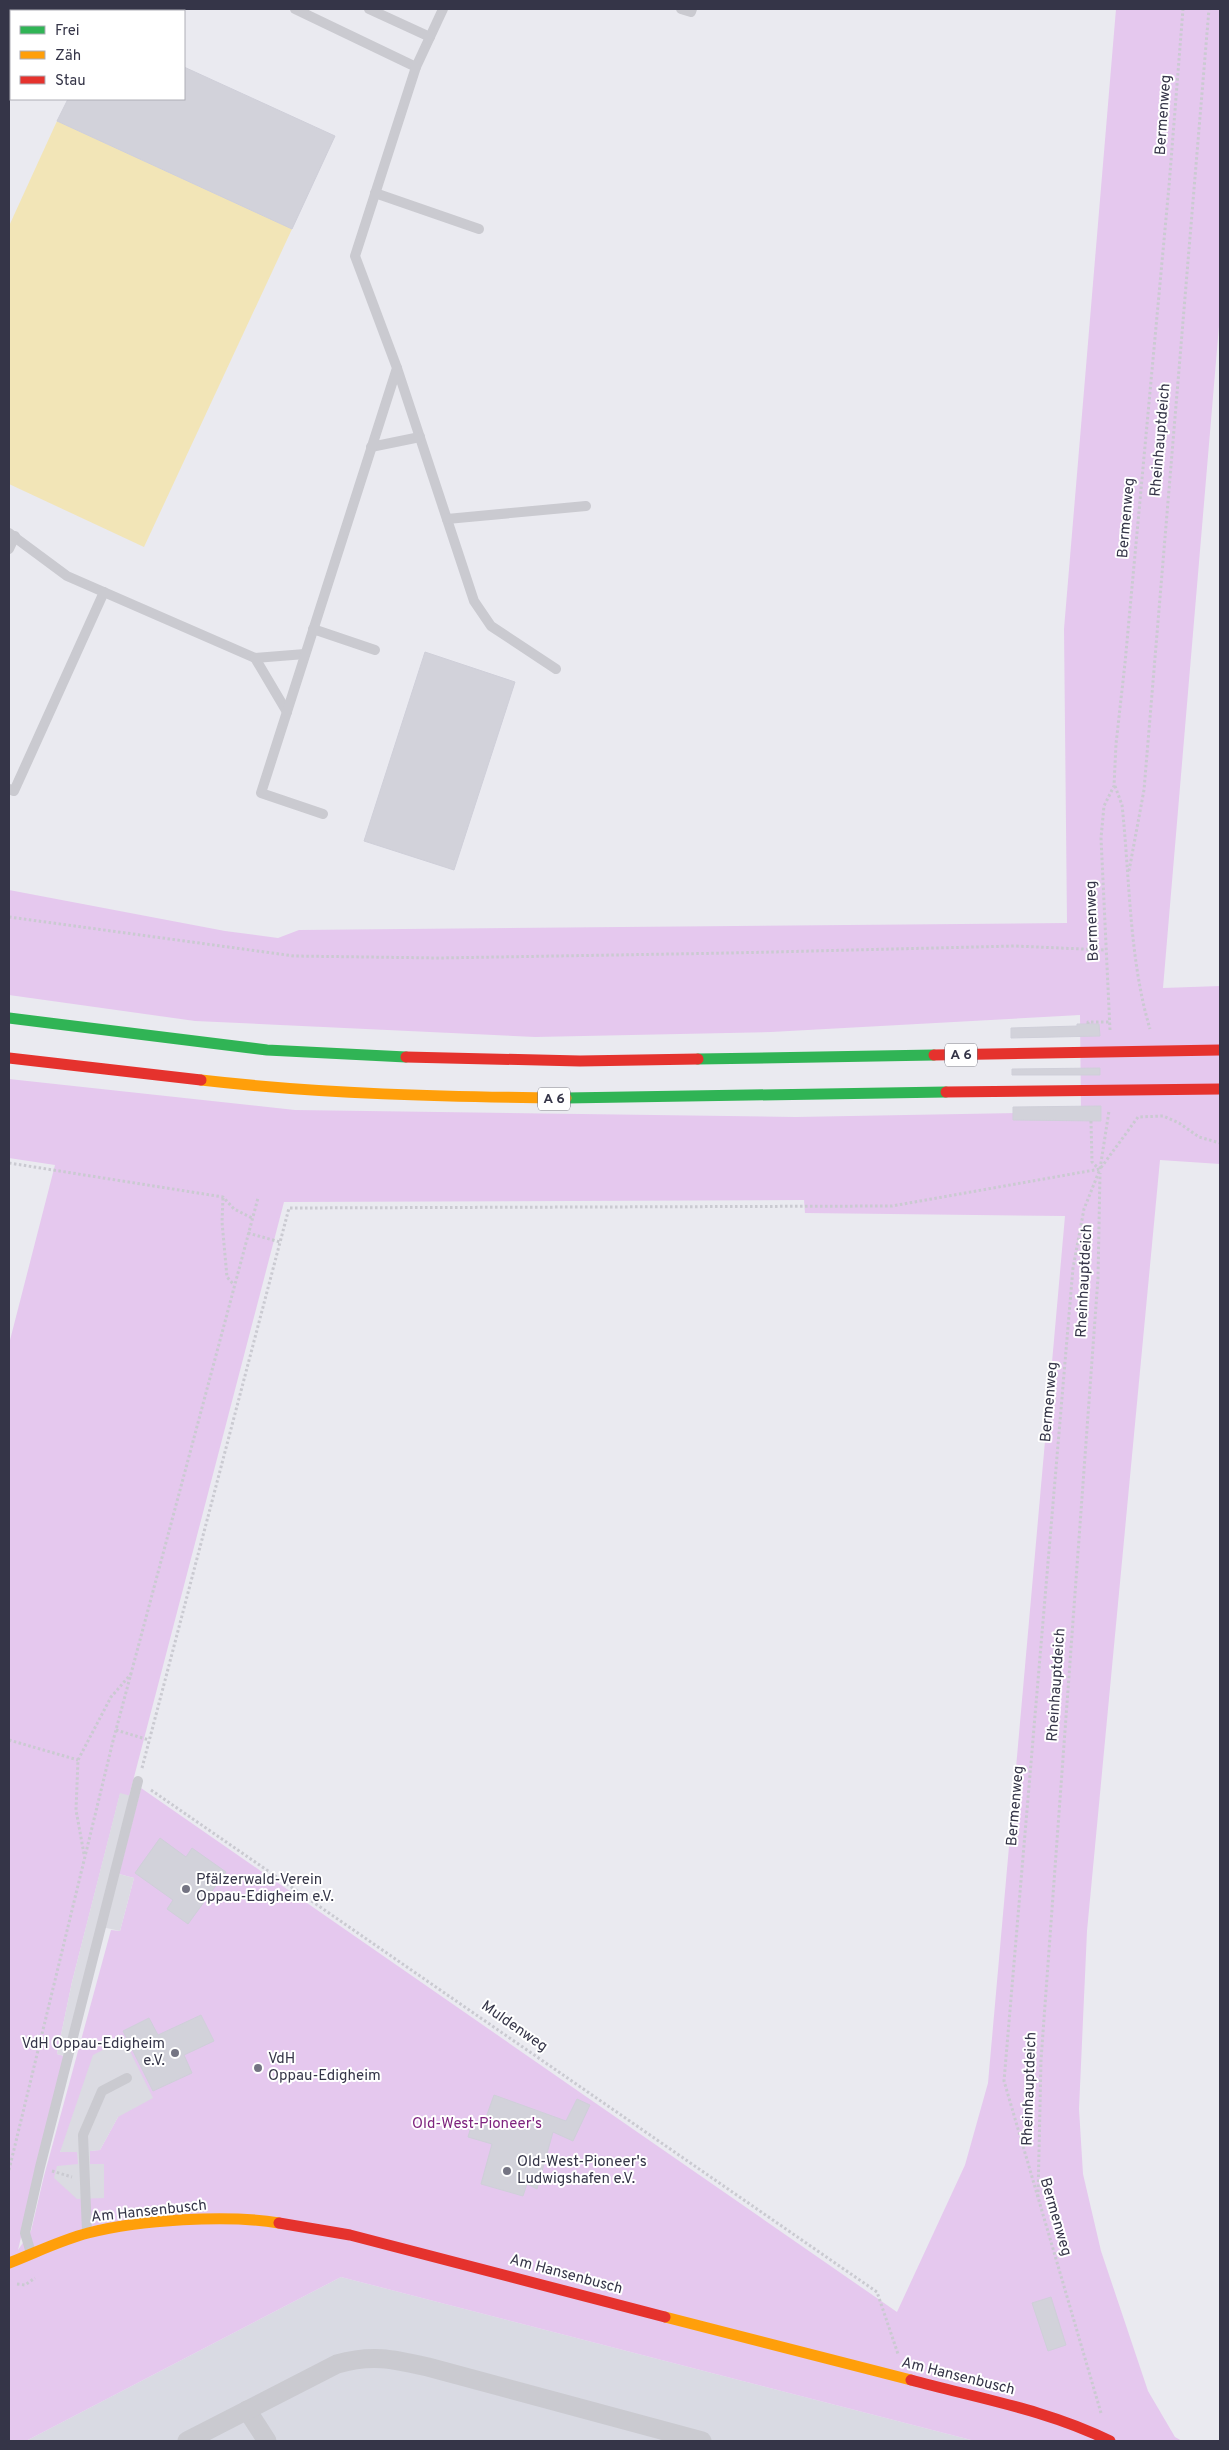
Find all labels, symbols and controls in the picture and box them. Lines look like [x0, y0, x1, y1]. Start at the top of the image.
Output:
legend [10, 10, 185, 100]
text: Frei [55, 22, 80, 41]
text: Zäh [55, 47, 81, 66]
text: Stau [55, 72, 86, 91]
street label: Bermenweg [1152, 74, 1176, 156]
street label: Rheinhauptdeich [1147, 382, 1175, 498]
street label: Bermenweg [1114, 477, 1140, 559]
street label: Bermenweg [1082, 880, 1104, 962]
road number: A 6 [945, 1044, 977, 1066]
road number: A 6 [538, 1088, 570, 1110]
street label: Rheinhauptdeich [1073, 1224, 1097, 1338]
street label: Bermenweg [1037, 1361, 1063, 1443]
street label: Rheinhauptdeich [1044, 1627, 1070, 1743]
street label: Bermenweg [1003, 1765, 1029, 1847]
place label: Pfälzerwald-Verein Oppau-Edigheim e.V. [196, 1871, 334, 1907]
marker: Pfälzerwald-Verein Oppau-Edigheim e.V. [180, 1883, 192, 1895]
street label: Muldenweg [477, 1997, 551, 2057]
street label: Rheinhauptdeich [1019, 2032, 1041, 2146]
place label: VdH Oppau-Edigheim e.V. [22, 2035, 165, 2071]
marker: VdH Oppau-Edigheim e.V. [169, 2047, 181, 2059]
place label: VdH Oppau-Edigheim [268, 2050, 381, 2086]
marker: VdH Oppau-Edigheim [252, 2062, 264, 2074]
park label: Old-West-Pioneer's [412, 2115, 542, 2134]
place label: Old-West-Pioneer's Ludwigshafen e.V. [517, 2153, 647, 2189]
marker: Old-West-Pioneer's Ludwigshafen e.V. [501, 2165, 513, 2177]
street label: Bermenweg [1035, 2176, 1075, 2258]
street label: Am Hansenbusch [90, 2196, 208, 2228]
street label: Am Hansenbusch [507, 2251, 625, 2299]
street label: Am Hansenbusch [899, 2354, 1017, 2400]

